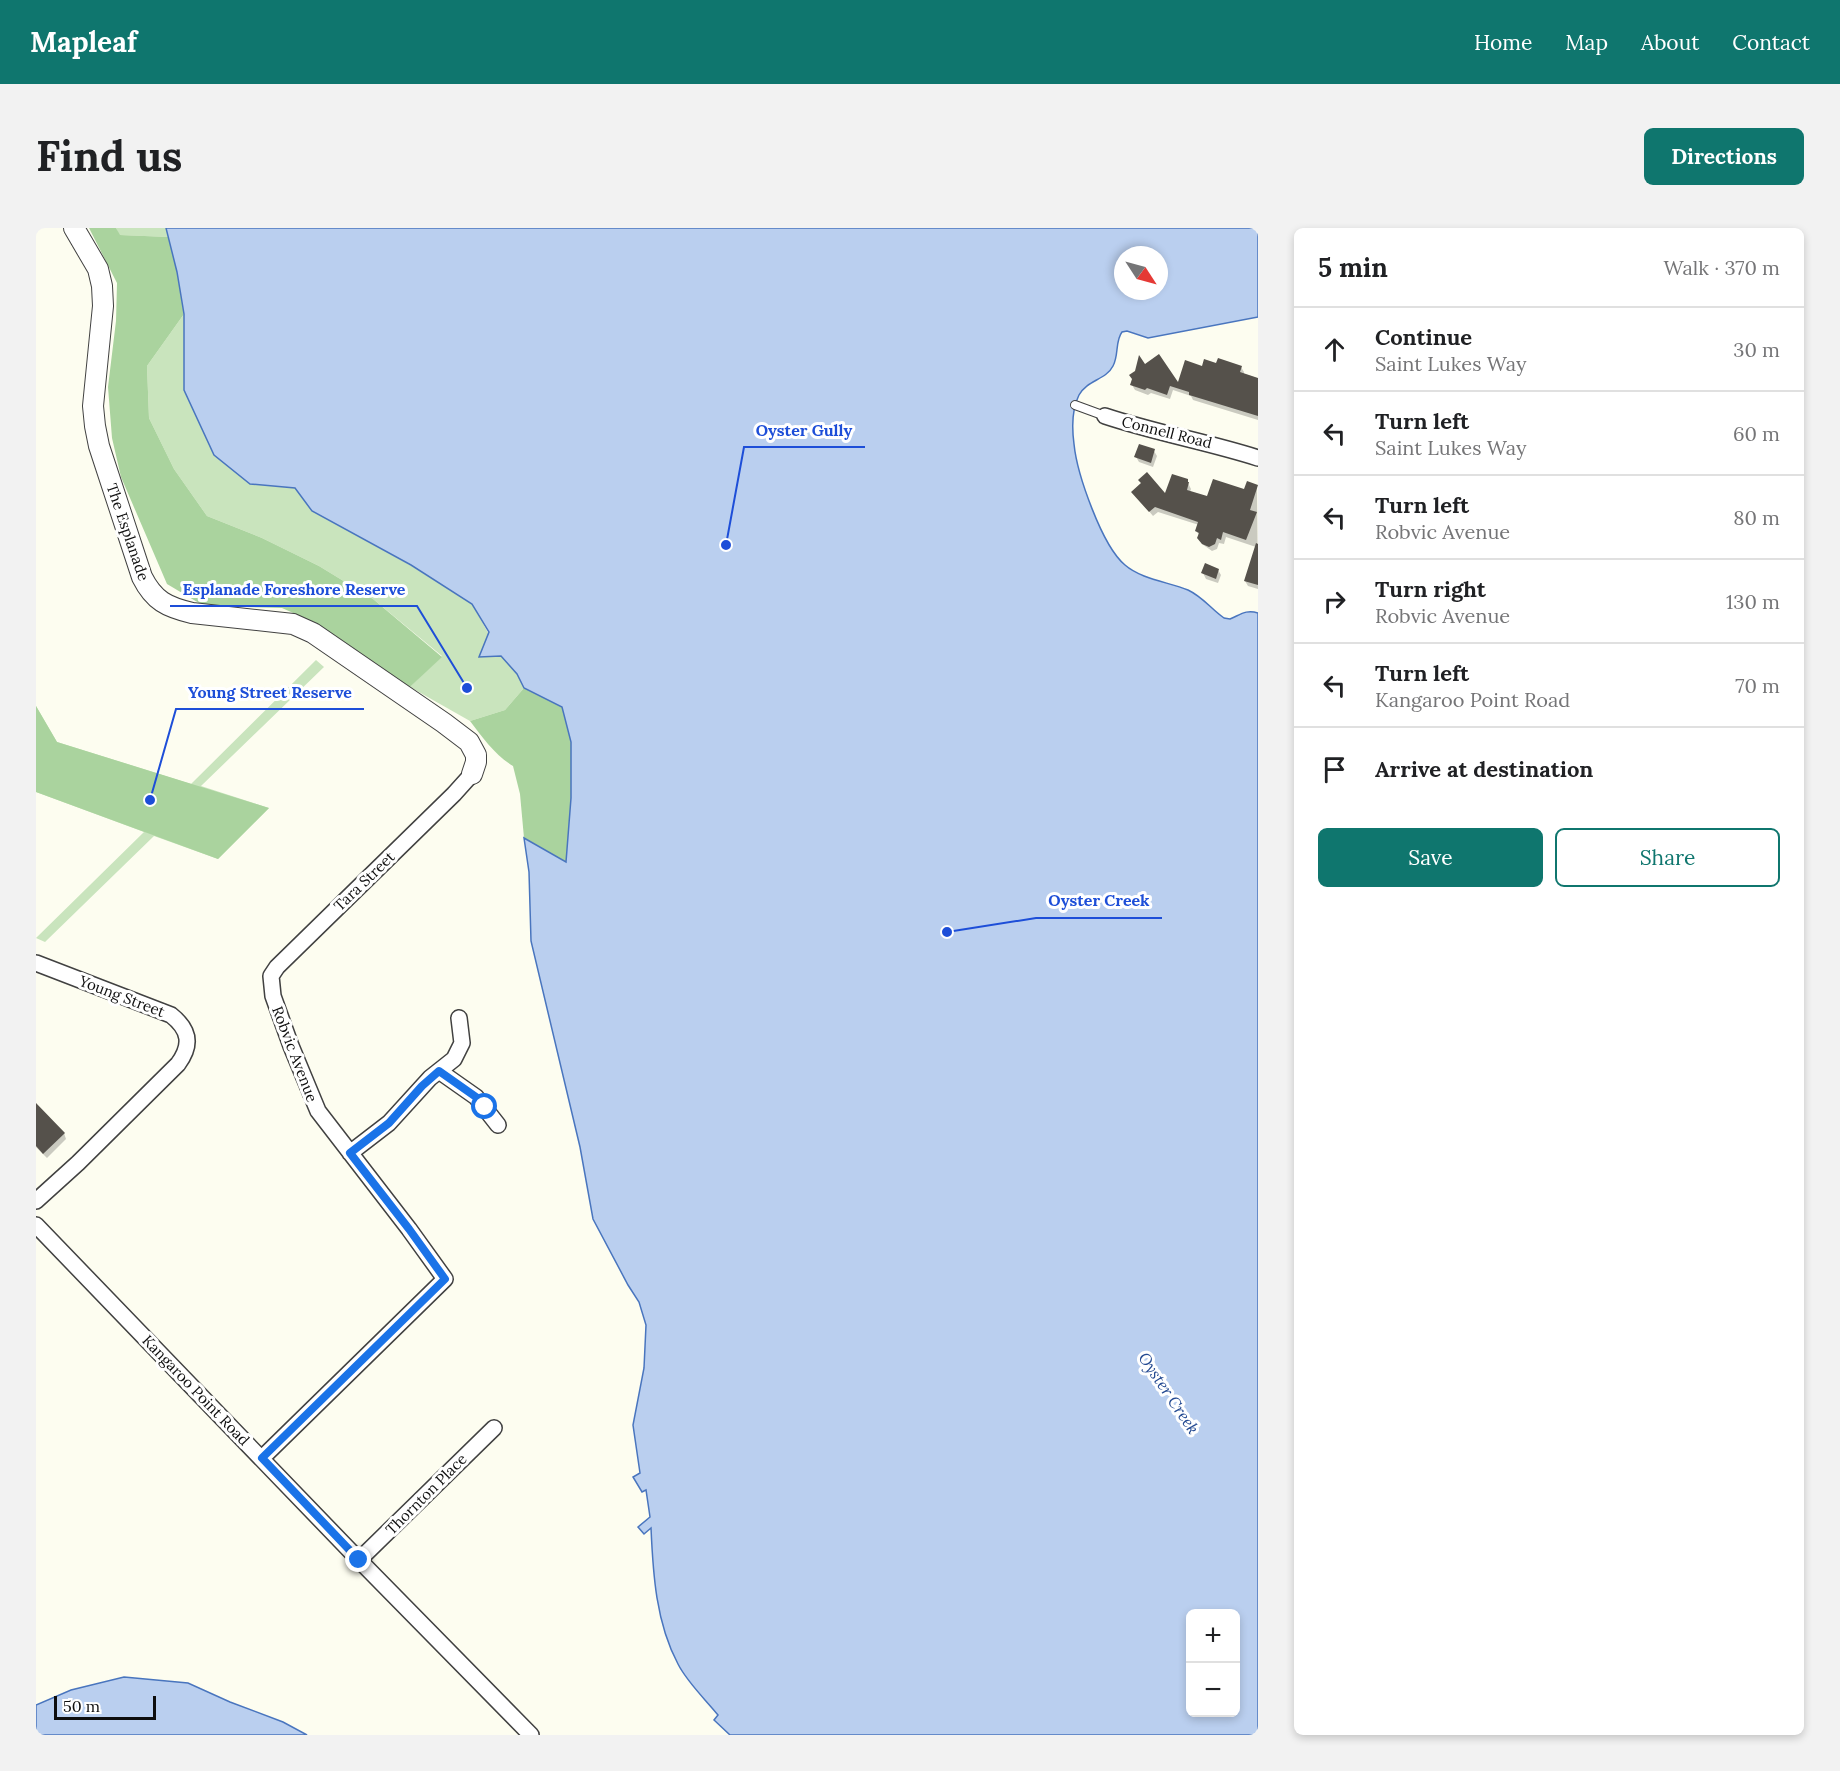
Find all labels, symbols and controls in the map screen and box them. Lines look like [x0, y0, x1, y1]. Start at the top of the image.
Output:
text: Mapleaf [30, 24, 137, 60]
text: Home [1474, 29, 1532, 56]
text: Map [1565, 29, 1608, 56]
text: About [1641, 29, 1699, 56]
text: Contact [1732, 29, 1810, 56]
button: Directions [1644, 128, 1804, 185]
text: Find us [36, 129, 182, 183]
north arrow [1114, 246, 1168, 300]
text: 5 min [1318, 251, 1388, 284]
text: Walk · 370 m [1663, 255, 1780, 280]
text: Continue [1375, 323, 1472, 351]
icon: ahead [1318, 333, 1351, 366]
text: 30 m [1733, 337, 1780, 362]
text: Saint Lukes Way [1375, 351, 1527, 376]
text: Turn left [1375, 407, 1469, 435]
street label: Connell Road [1120, 412, 1214, 452]
callout: Oyster Gully [744, 413, 865, 447]
icon: left [1318, 417, 1351, 450]
text: Oyster Gully [756, 420, 852, 440]
text: 60 m [1733, 421, 1780, 446]
text: Saint Lukes Way [1375, 435, 1527, 460]
street label: The Esplanade [102, 481, 154, 583]
text: Turn left [1375, 491, 1469, 519]
icon: left [1318, 501, 1351, 534]
text: 80 m [1733, 505, 1780, 530]
text: Robvic Avenue [1375, 519, 1510, 544]
callout: Esplanade Foreshore Reserve [170, 572, 417, 606]
text: Turn right [1375, 575, 1486, 603]
text: Esplanade Foreshore Reserve [183, 579, 406, 599]
icon: right [1318, 585, 1351, 618]
text: 130 m [1726, 589, 1780, 614]
text: Robvic Avenue [1375, 603, 1510, 628]
text: Turn left [1375, 659, 1469, 687]
icon: left [1318, 669, 1351, 702]
text: 70 m [1735, 673, 1780, 698]
callout: Young Street Reserve [176, 675, 364, 709]
text: Young Street Reserve [188, 682, 352, 702]
text: Kangaroo Point Road [1375, 687, 1570, 712]
icon: arrive [1318, 753, 1351, 786]
text: Arrive at destination [1375, 755, 1593, 783]
button: Save [1318, 828, 1543, 887]
button: Share [1555, 828, 1780, 887]
street label: Tara Street [329, 847, 399, 915]
callout: Oyster Creek [1036, 884, 1162, 918]
text: Oyster Creek [1048, 890, 1150, 910]
street label: Young Street [76, 971, 168, 1021]
street label: Robvic Avenue [268, 1003, 322, 1105]
route start [471, 1093, 497, 1119]
street label: Kangaroo Point Road [138, 1331, 254, 1449]
water label: Oyster Creek [1134, 1348, 1204, 1438]
street label: Thornton Place [381, 1449, 471, 1539]
route end [345, 1546, 371, 1572]
map controls [1186, 1609, 1240, 1717]
button: + [1186, 1609, 1240, 1663]
button: − [1186, 1663, 1240, 1717]
scale bar [54, 1693, 156, 1720]
text: 50 m [63, 1696, 100, 1716]

